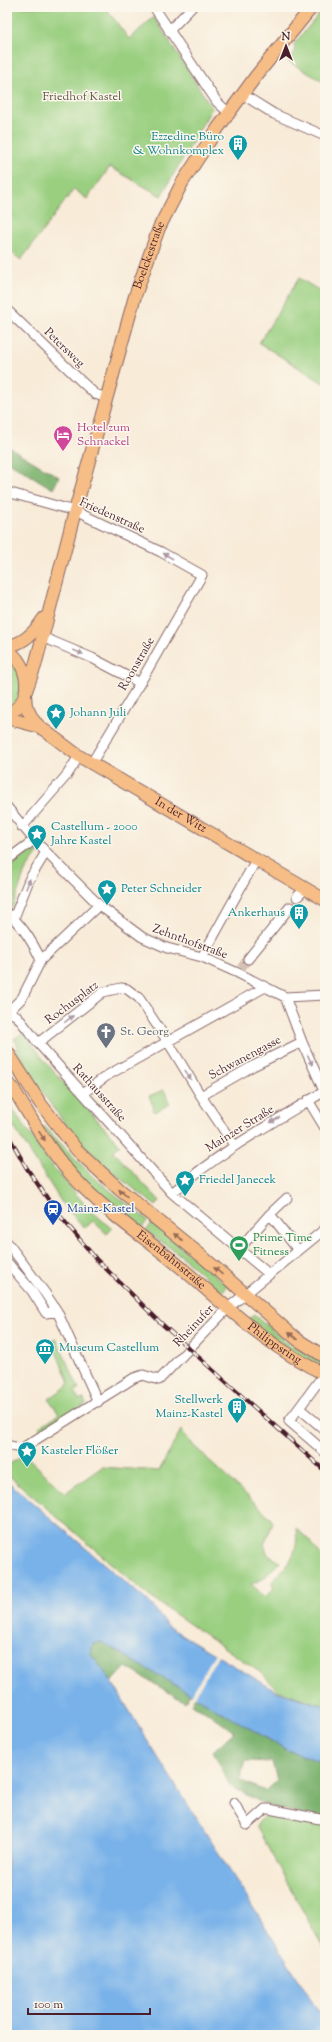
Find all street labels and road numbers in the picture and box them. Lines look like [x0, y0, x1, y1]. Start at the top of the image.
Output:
street label: Boelckestraße [129, 218, 170, 292]
street label: Petersweg [39, 324, 89, 372]
street label: Friedenstraße [76, 494, 148, 539]
street label: Roonstraße [114, 633, 160, 694]
street label: In der Witz [151, 793, 210, 838]
street label: Zehnthofstraße [150, 920, 230, 964]
street label: Rochusplatz [42, 977, 103, 1029]
street label: Schwanengasse [205, 1031, 285, 1085]
street label: Rathausstraße [68, 1060, 130, 1126]
street label: Mainzer Straße [202, 1101, 278, 1157]
street label: Eisenbahnstraße [132, 1226, 210, 1294]
street label: Rheinufer [170, 1300, 219, 1351]
street label: Philippsring [243, 1318, 305, 1369]

